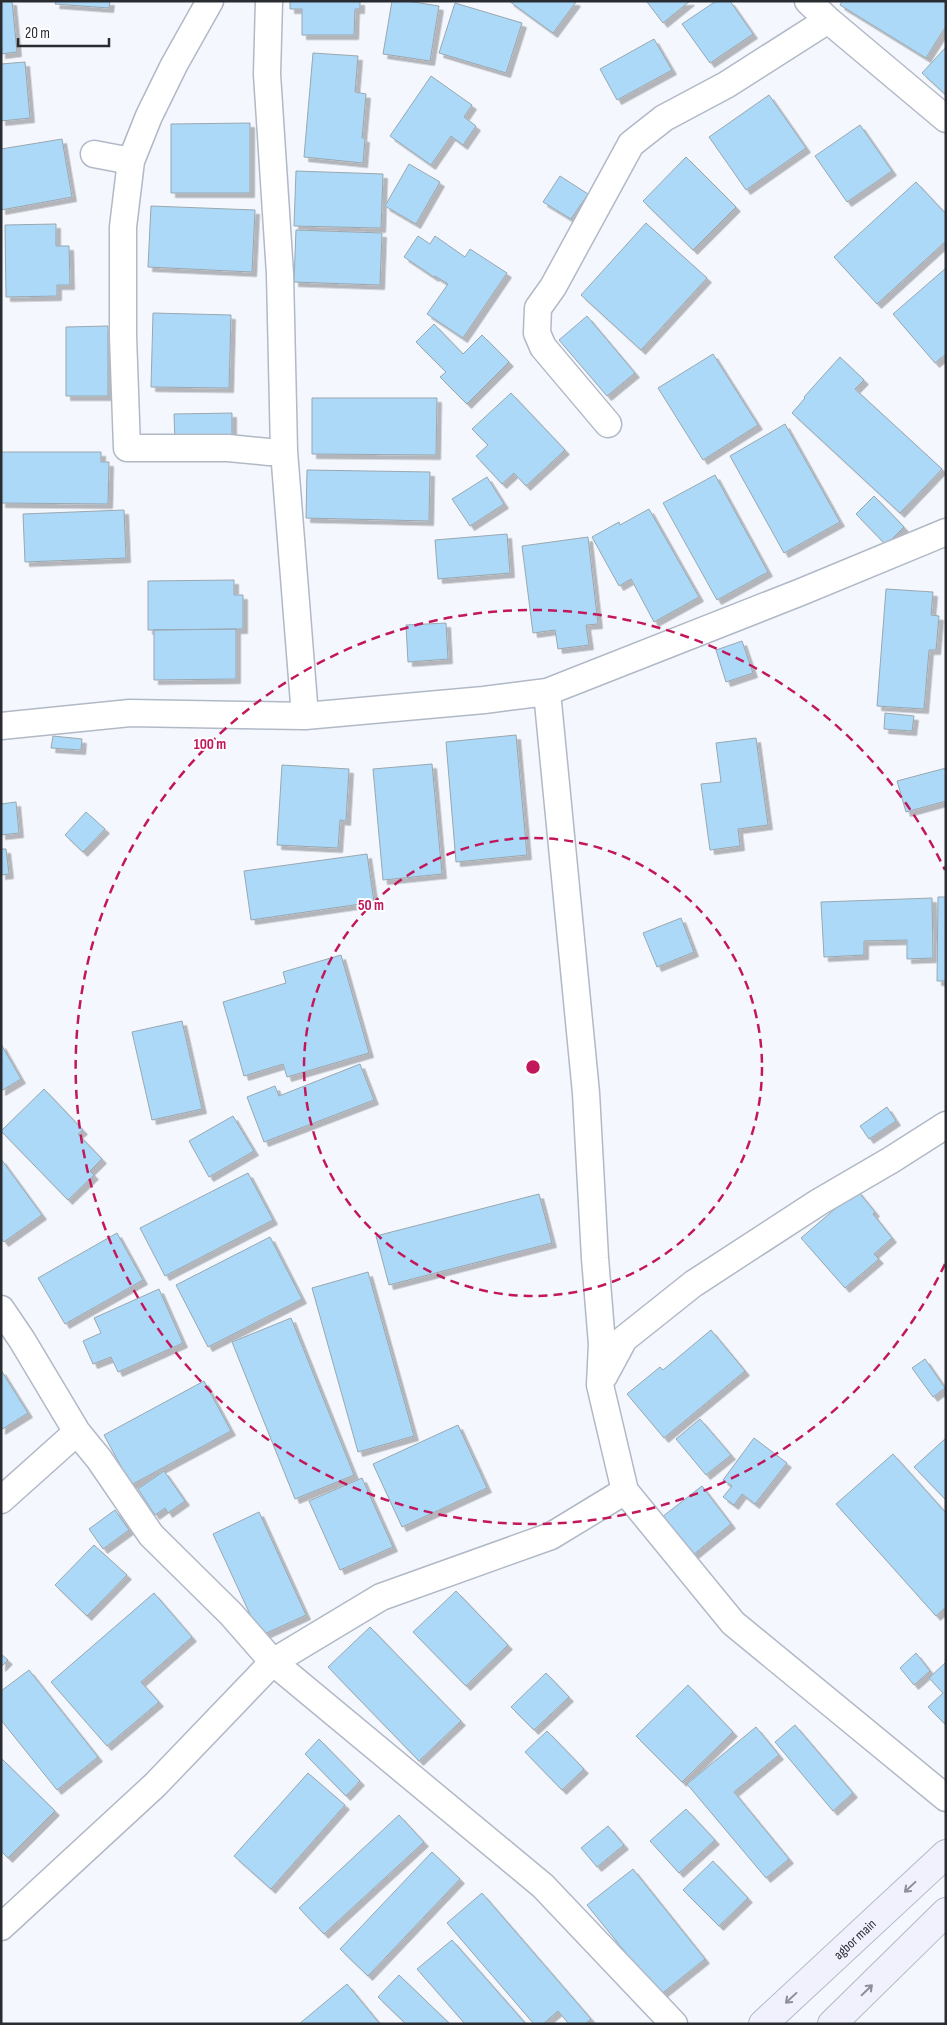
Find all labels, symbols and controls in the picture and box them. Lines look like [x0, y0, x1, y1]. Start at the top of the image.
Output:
scale bar [18, 15, 109, 47]
text: 20 m [25, 24, 50, 43]
text: 100 m [194, 735, 226, 754]
text: 50 m [358, 896, 384, 915]
centre of rings [524, 1058, 542, 1076]
one-way arrow [904, 1881, 916, 1893]
street label: agbor main [830, 1915, 879, 1963]
one-way arrow [861, 1983, 873, 1996]
one-way arrow [784, 1992, 797, 2004]

